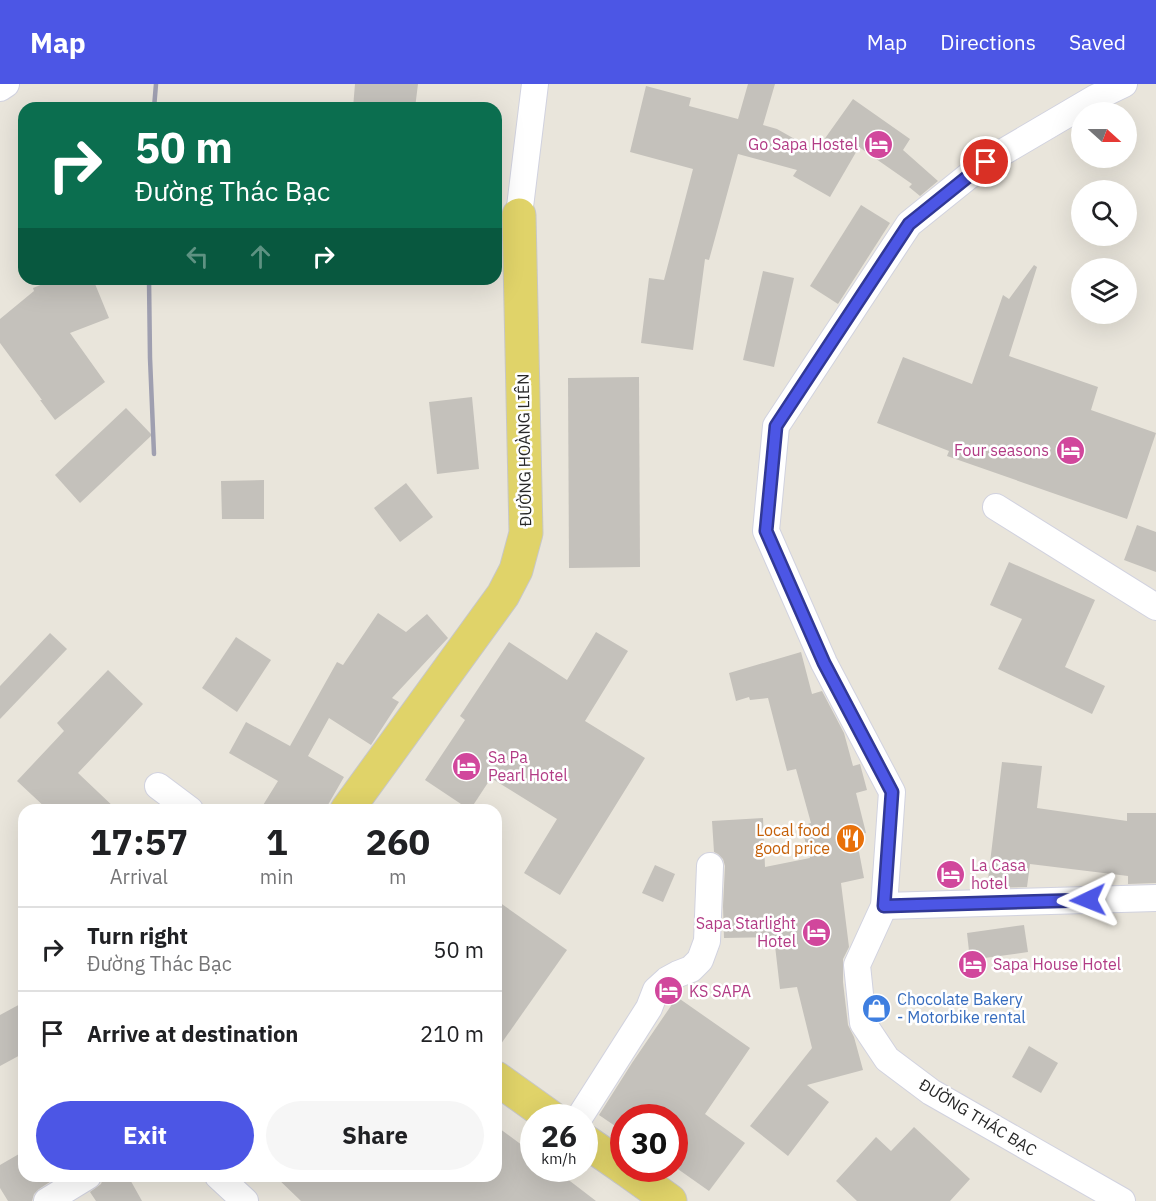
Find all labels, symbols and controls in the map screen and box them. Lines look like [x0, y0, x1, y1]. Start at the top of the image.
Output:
text: Map [30, 24, 86, 61]
text: Map [867, 28, 907, 56]
text: Directions [940, 28, 1036, 56]
text: Saved [1069, 28, 1126, 56]
north arrow [1071, 102, 1137, 168]
map controls [1071, 102, 1137, 324]
text: 50 m [135, 120, 233, 175]
icon: right [36, 126, 114, 204]
hotel icon: Go Sapa Hostel [863, 128, 895, 160]
place label: Go Sapa Hostel [748, 134, 858, 154]
pin [960, 136, 1011, 187]
icon: arrive [969, 145, 1002, 178]
text: Đường Thác Bạc [135, 173, 330, 208]
button: search [1071, 180, 1137, 246]
icon: left [181, 240, 214, 273]
icon: ahead [244, 240, 277, 273]
icon: right [307, 240, 340, 273]
button: layers [1071, 258, 1137, 324]
street label: ĐƯỜNG HOÀNG LIÊN [512, 373, 535, 527]
hotel icon: Four seasons [1054, 434, 1086, 466]
place label: Four seasons [954, 440, 1049, 460]
place label: Sa Pa Pearl Hotel [488, 747, 568, 785]
hotel icon: Sa Pa Pearl Hotel [451, 750, 483, 782]
text: 17:57 [90, 818, 188, 865]
text: 1 [266, 818, 288, 865]
text: 260 [365, 818, 430, 865]
place label: Local food good price [755, 820, 830, 858]
restaurant icon: Local food good price [835, 823, 867, 855]
place label: La Casa hotel [971, 855, 1027, 893]
hotel icon: La Casa hotel [934, 858, 966, 890]
text: Arrival [110, 863, 168, 890]
text: min [260, 863, 294, 890]
text: m [389, 863, 407, 890]
position arrow [1056, 868, 1120, 932]
place label: Sapa Starlight Hotel [696, 913, 796, 951]
hotel icon: Sapa Starlight Hotel [801, 916, 833, 948]
text: Turn right [87, 921, 188, 950]
icon: right [36, 933, 69, 966]
text: 50 m [433, 935, 484, 964]
hotel icon: Sapa House Hotel [956, 948, 988, 980]
text: Đường Thác Bạc [87, 950, 232, 977]
place label: Sapa House Hotel [993, 954, 1121, 974]
hotel icon: KS SAPA [652, 975, 684, 1007]
place label: KS SAPA [689, 981, 751, 1001]
place label: Chocolate Bakery - Motorbike rental [897, 989, 1026, 1027]
shop icon: Chocolate Bakery - Motorbike rental [860, 992, 892, 1024]
icon: arrive [36, 1017, 69, 1050]
text: Arrive at destination [87, 1019, 298, 1048]
text: 210 m [420, 1019, 484, 1048]
street label: ĐƯỜNG THÁC BẠC [916, 1073, 1041, 1160]
button: Exit [36, 1101, 254, 1170]
button: Share [266, 1101, 484, 1170]
speed limit sign: 30 [610, 1104, 688, 1182]
text: 26 [541, 1116, 577, 1155]
text: km/h [541, 1149, 577, 1168]

